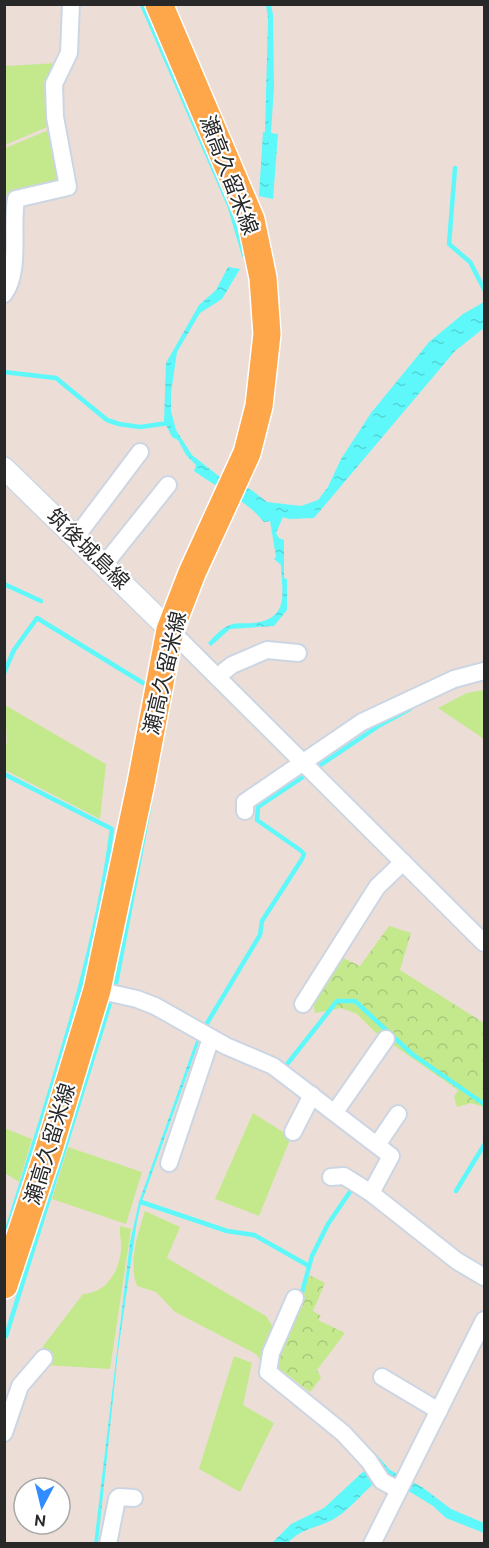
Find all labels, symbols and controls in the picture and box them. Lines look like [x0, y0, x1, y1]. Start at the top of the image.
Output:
street label: 瀬高久留米線 [196, 112, 264, 238]
street label: 筑後城島線 [43, 503, 135, 593]
street label: 瀬高久留米線 [138, 609, 190, 737]
street label: 瀬高久留米線 [19, 1080, 79, 1207]
north arrow [12, 1476, 72, 1536]
text: N [33, 1511, 47, 1531]

